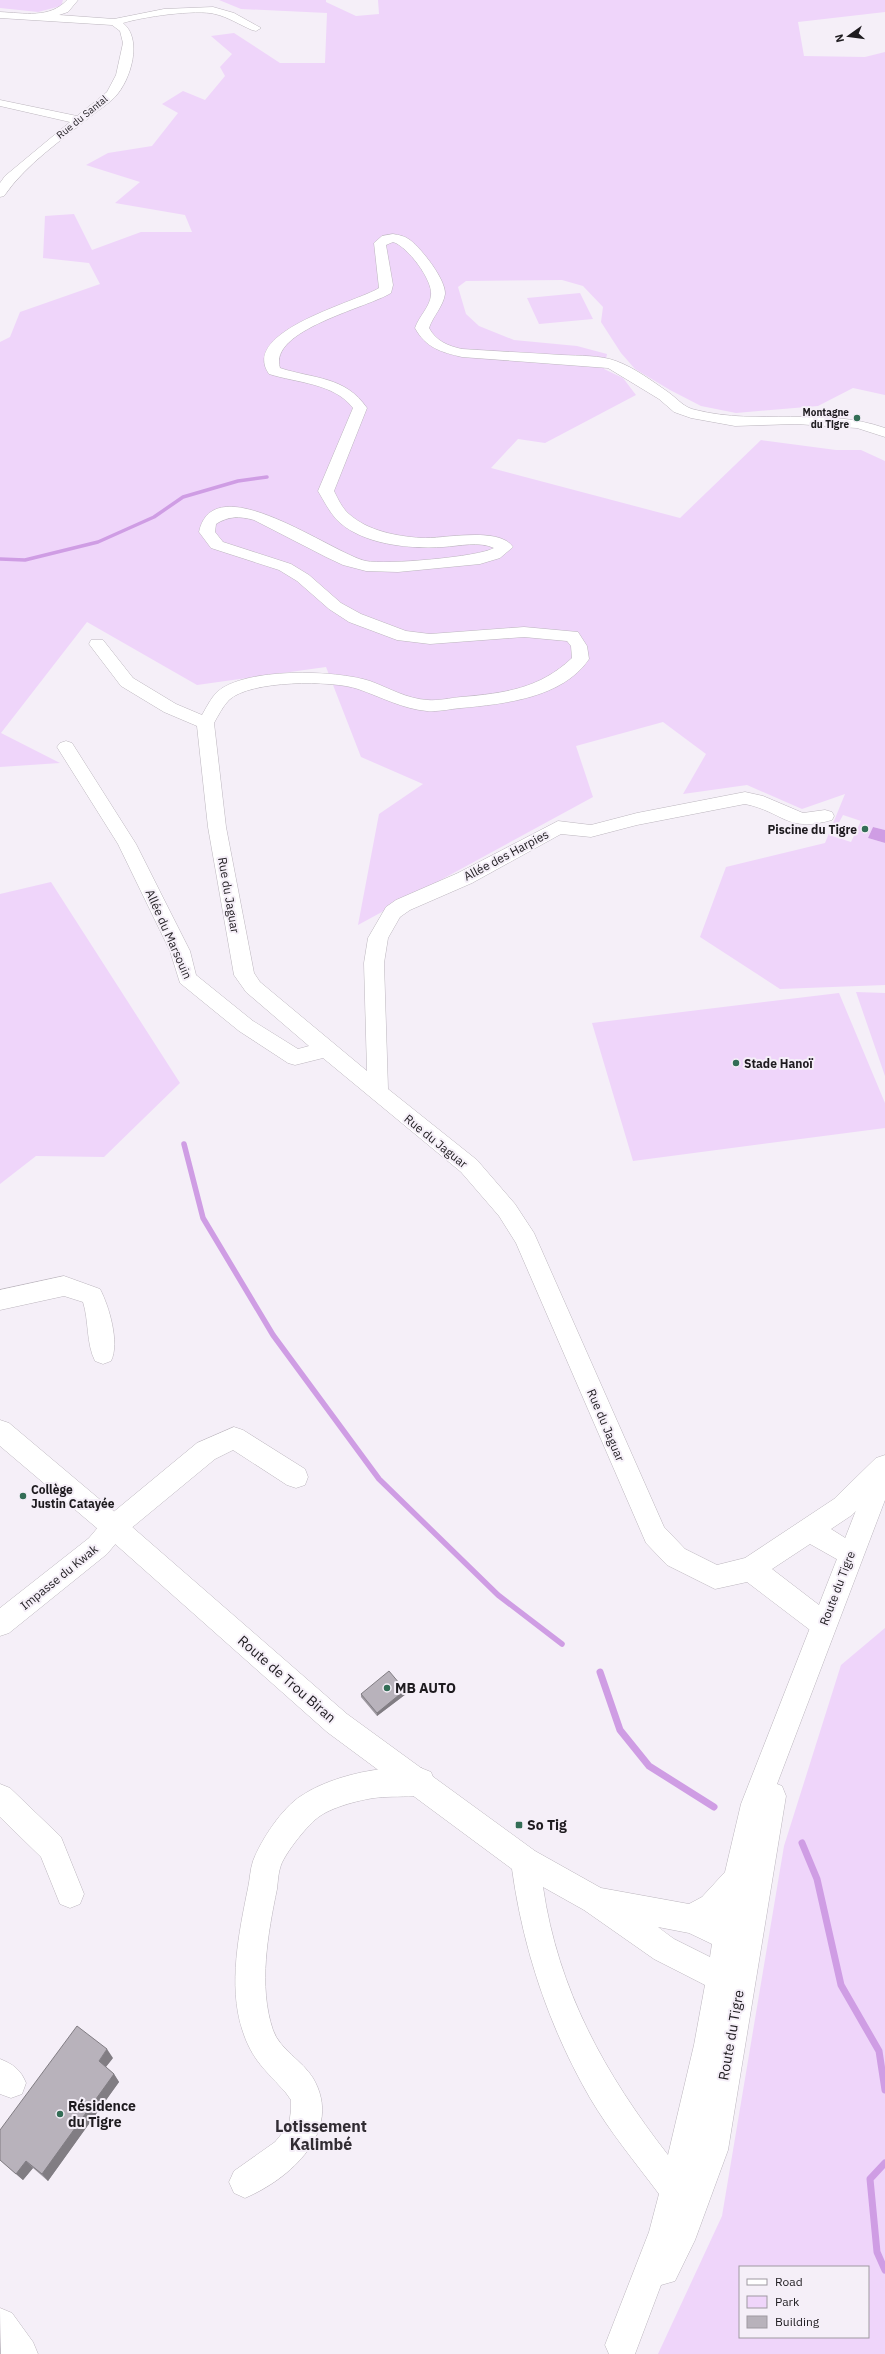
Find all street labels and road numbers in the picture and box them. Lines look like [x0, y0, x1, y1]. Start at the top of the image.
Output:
street label: Rue du Santal [54, 92, 110, 142]
street label: Allée des Harpies [461, 826, 551, 884]
street label: Rue du Jaguar [215, 856, 243, 935]
street label: Allée du Marsouin [143, 887, 195, 981]
street label: Rue du Jaguar [401, 1111, 471, 1171]
street label: Rue du Jaguar [584, 1387, 628, 1464]
street label: Impasse du Kwak [17, 1541, 101, 1613]
street label: Route du Tigre [816, 1548, 858, 1627]
street label: Route de Trou Biran [234, 1631, 340, 1727]
street label: Route du Tigre [714, 1988, 748, 2082]

